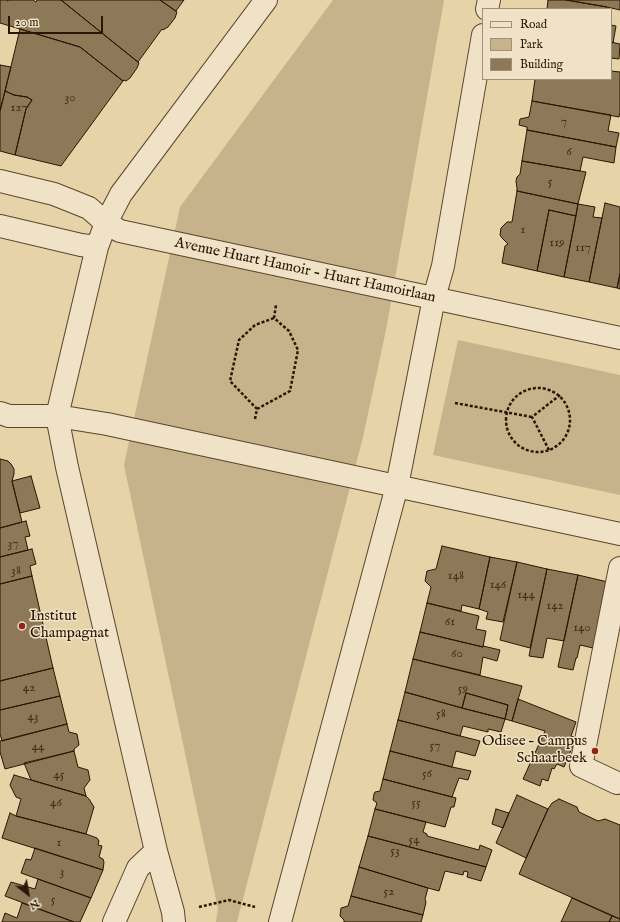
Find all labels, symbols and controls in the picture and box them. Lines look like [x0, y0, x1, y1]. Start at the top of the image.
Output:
scale bar [10, 8, 105, 34]
legend [482, 8, 612, 80]
text: 20 m [15, 15, 38, 30]
text: Road [520, 17, 547, 32]
text: Park [520, 37, 543, 52]
text: Building [520, 57, 563, 72]
house number: 30 [64, 90, 76, 106]
house number: 127 [11, 100, 27, 116]
house number: 7 [561, 114, 567, 130]
house number: 6 [566, 144, 572, 160]
house number: 5 [548, 174, 552, 190]
house number: 1 [521, 222, 525, 238]
street label: Avenue Huart Hamoir - Huart Hamoirlaan [173, 235, 437, 307]
house number: 119 [549, 235, 565, 251]
house number: 117 [575, 240, 591, 256]
house number: 37 [8, 536, 18, 552]
house number: 38 [11, 563, 21, 579]
house number: 148 [448, 568, 464, 584]
house number: 146 [490, 577, 506, 593]
house number: 144 [517, 587, 535, 603]
house number: 142 [546, 598, 564, 614]
place label: Institut Champagnat [30, 608, 109, 643]
house number: 61 [445, 614, 455, 630]
house number: 140 [573, 620, 591, 636]
marker: Institut Champagnat [17, 621, 27, 631]
house number: 60 [451, 646, 463, 662]
house number: 42 [23, 680, 35, 696]
house number: 59 [458, 681, 468, 697]
house number: 58 [436, 706, 446, 722]
house number: 43 [27, 709, 39, 725]
place label: Odisee – Campus Schaarbeek [482, 733, 587, 768]
house number: 57 [430, 738, 440, 754]
house number: 44 [32, 739, 44, 755]
marker: Odisee – Campus Schaarbeek [590, 746, 600, 756]
house number: 56 [422, 766, 432, 782]
house number: 45 [53, 767, 65, 783]
house number: 46 [50, 795, 62, 811]
house number: 55 [411, 795, 421, 811]
house number: 54 [408, 832, 420, 848]
house number: 1 [57, 835, 61, 851]
house number: 53 [390, 843, 400, 859]
house number: 3 [60, 864, 64, 880]
north arrow [8, 874, 48, 914]
house number: 52 [384, 884, 394, 900]
house number: 5 [51, 892, 55, 908]
text: N [26, 896, 42, 913]

